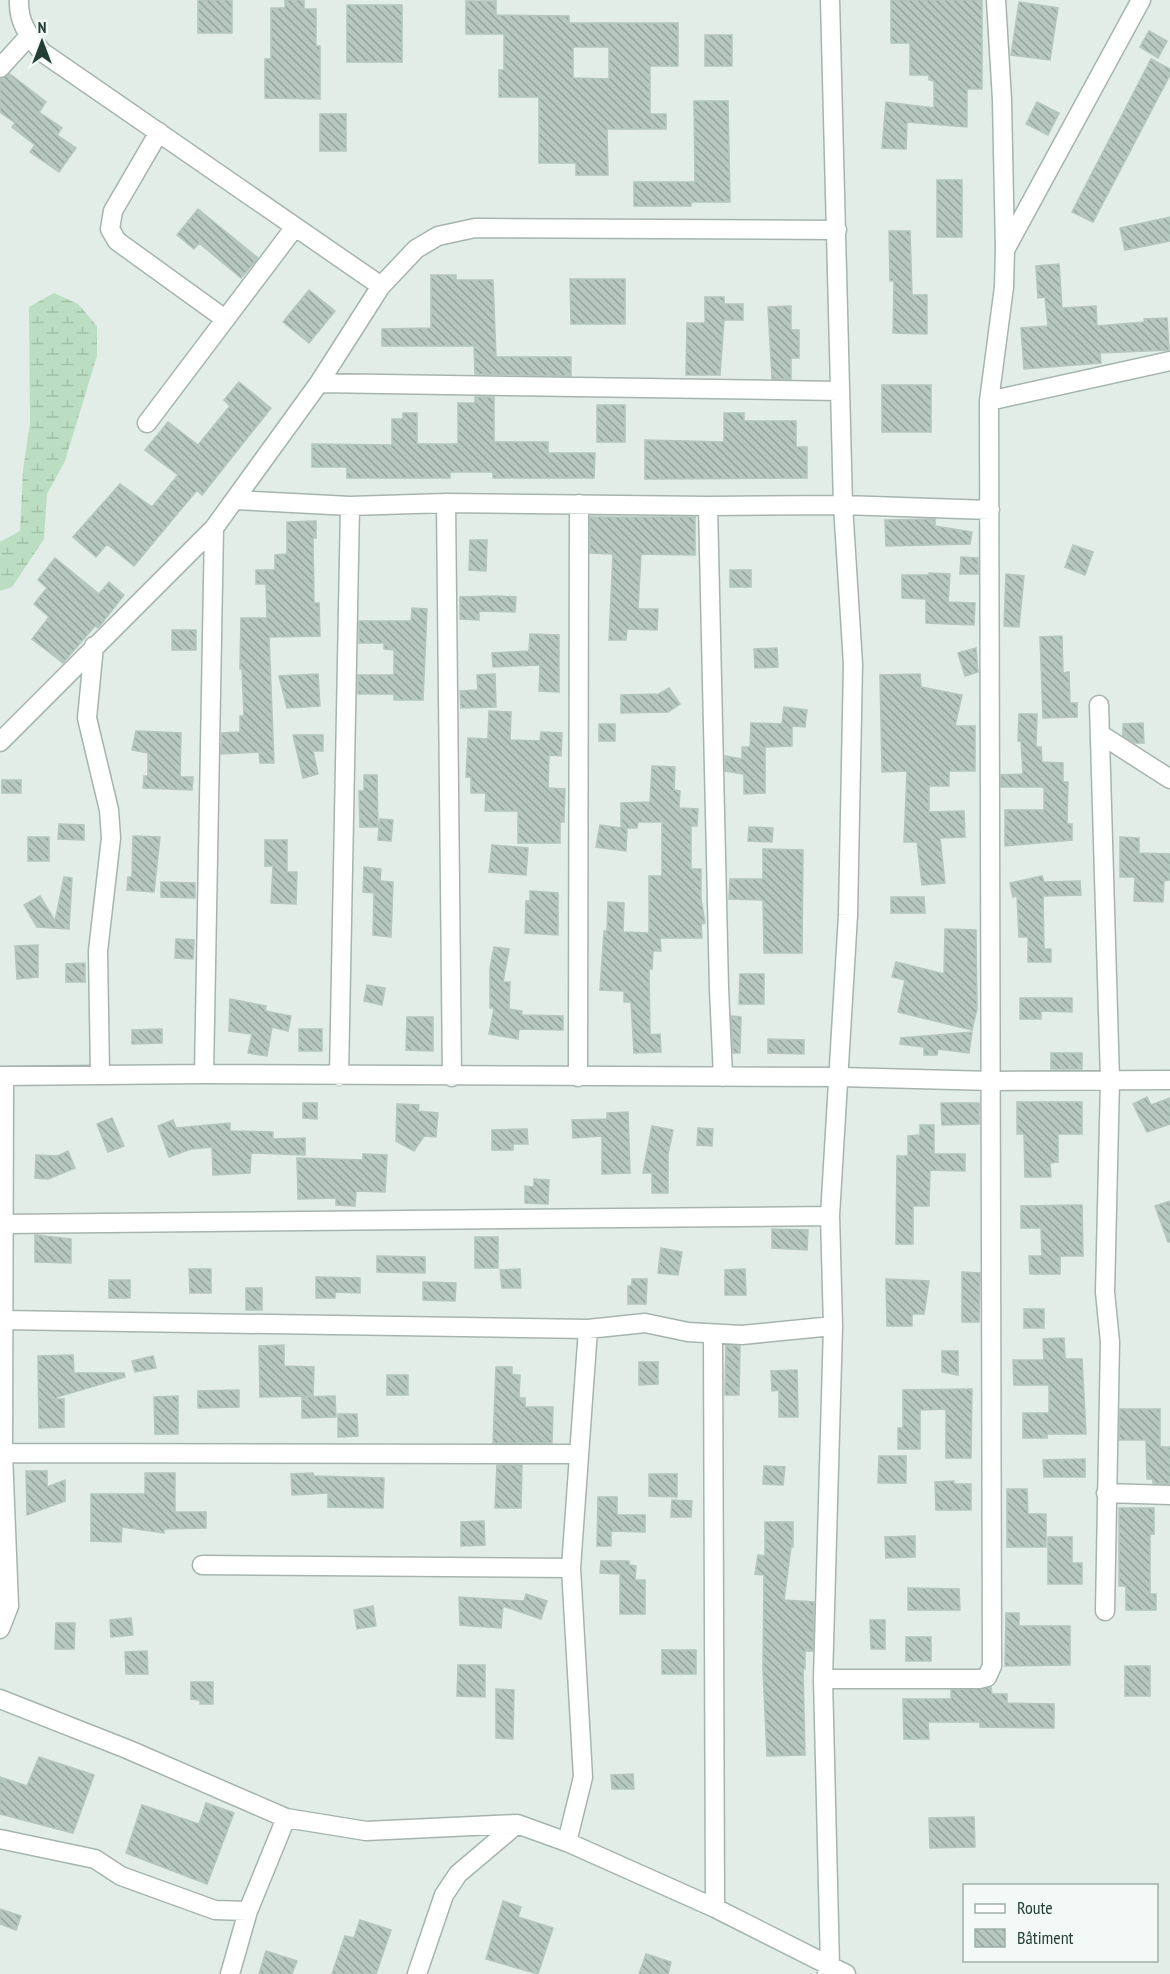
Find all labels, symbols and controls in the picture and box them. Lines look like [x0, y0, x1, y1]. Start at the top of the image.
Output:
north arrow [12, 12, 72, 72]
text: N [38, 17, 46, 37]
legend [963, 1884, 1158, 1962]
text: Route [1017, 1896, 1053, 1919]
text: Bâtiment [1017, 1926, 1074, 1949]

